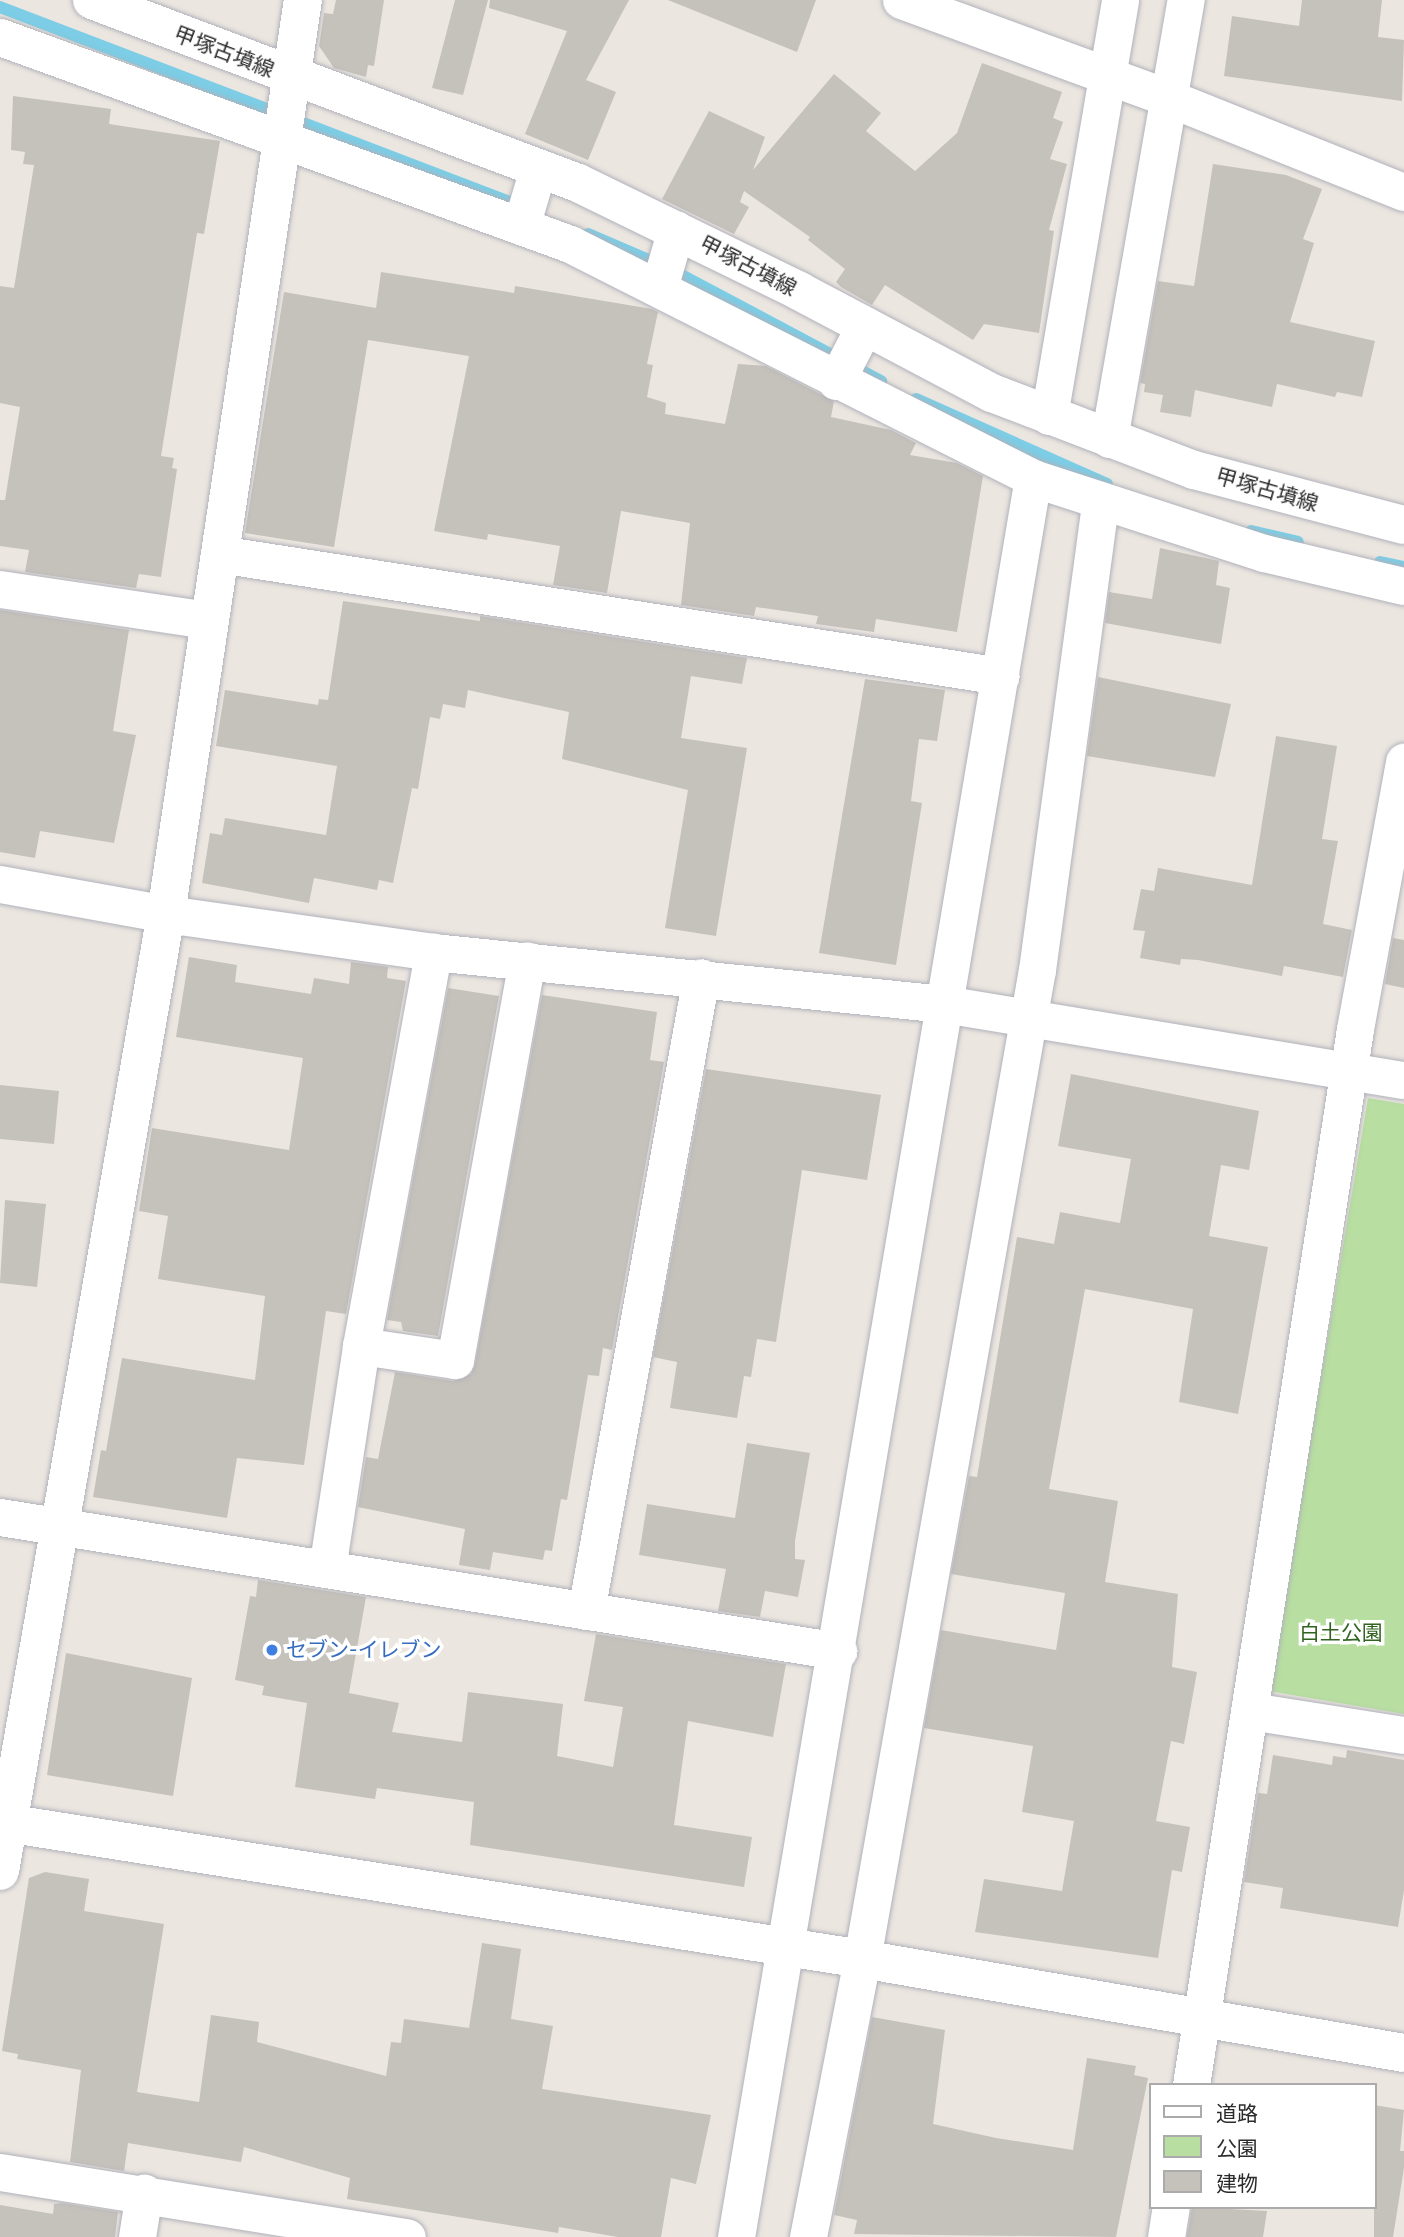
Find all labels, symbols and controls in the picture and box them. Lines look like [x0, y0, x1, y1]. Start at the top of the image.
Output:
street label: 甲塚古墳線 [170, 21, 278, 83]
street label: 甲塚古墳線 [696, 231, 800, 301]
street label: 甲塚古墳線 [1213, 463, 1321, 517]
park label: 白土公園 [1299, 1620, 1383, 1646]
place label: セブン-イレブン [286, 1637, 441, 1663]
marker: セブン-イレブン [264, 1642, 280, 1658]
legend [1148, 2083, 1376, 2209]
text: 道路 [1216, 2101, 1258, 2127]
text: 公園 [1216, 2136, 1258, 2162]
text: 建物 [1216, 2171, 1258, 2197]

